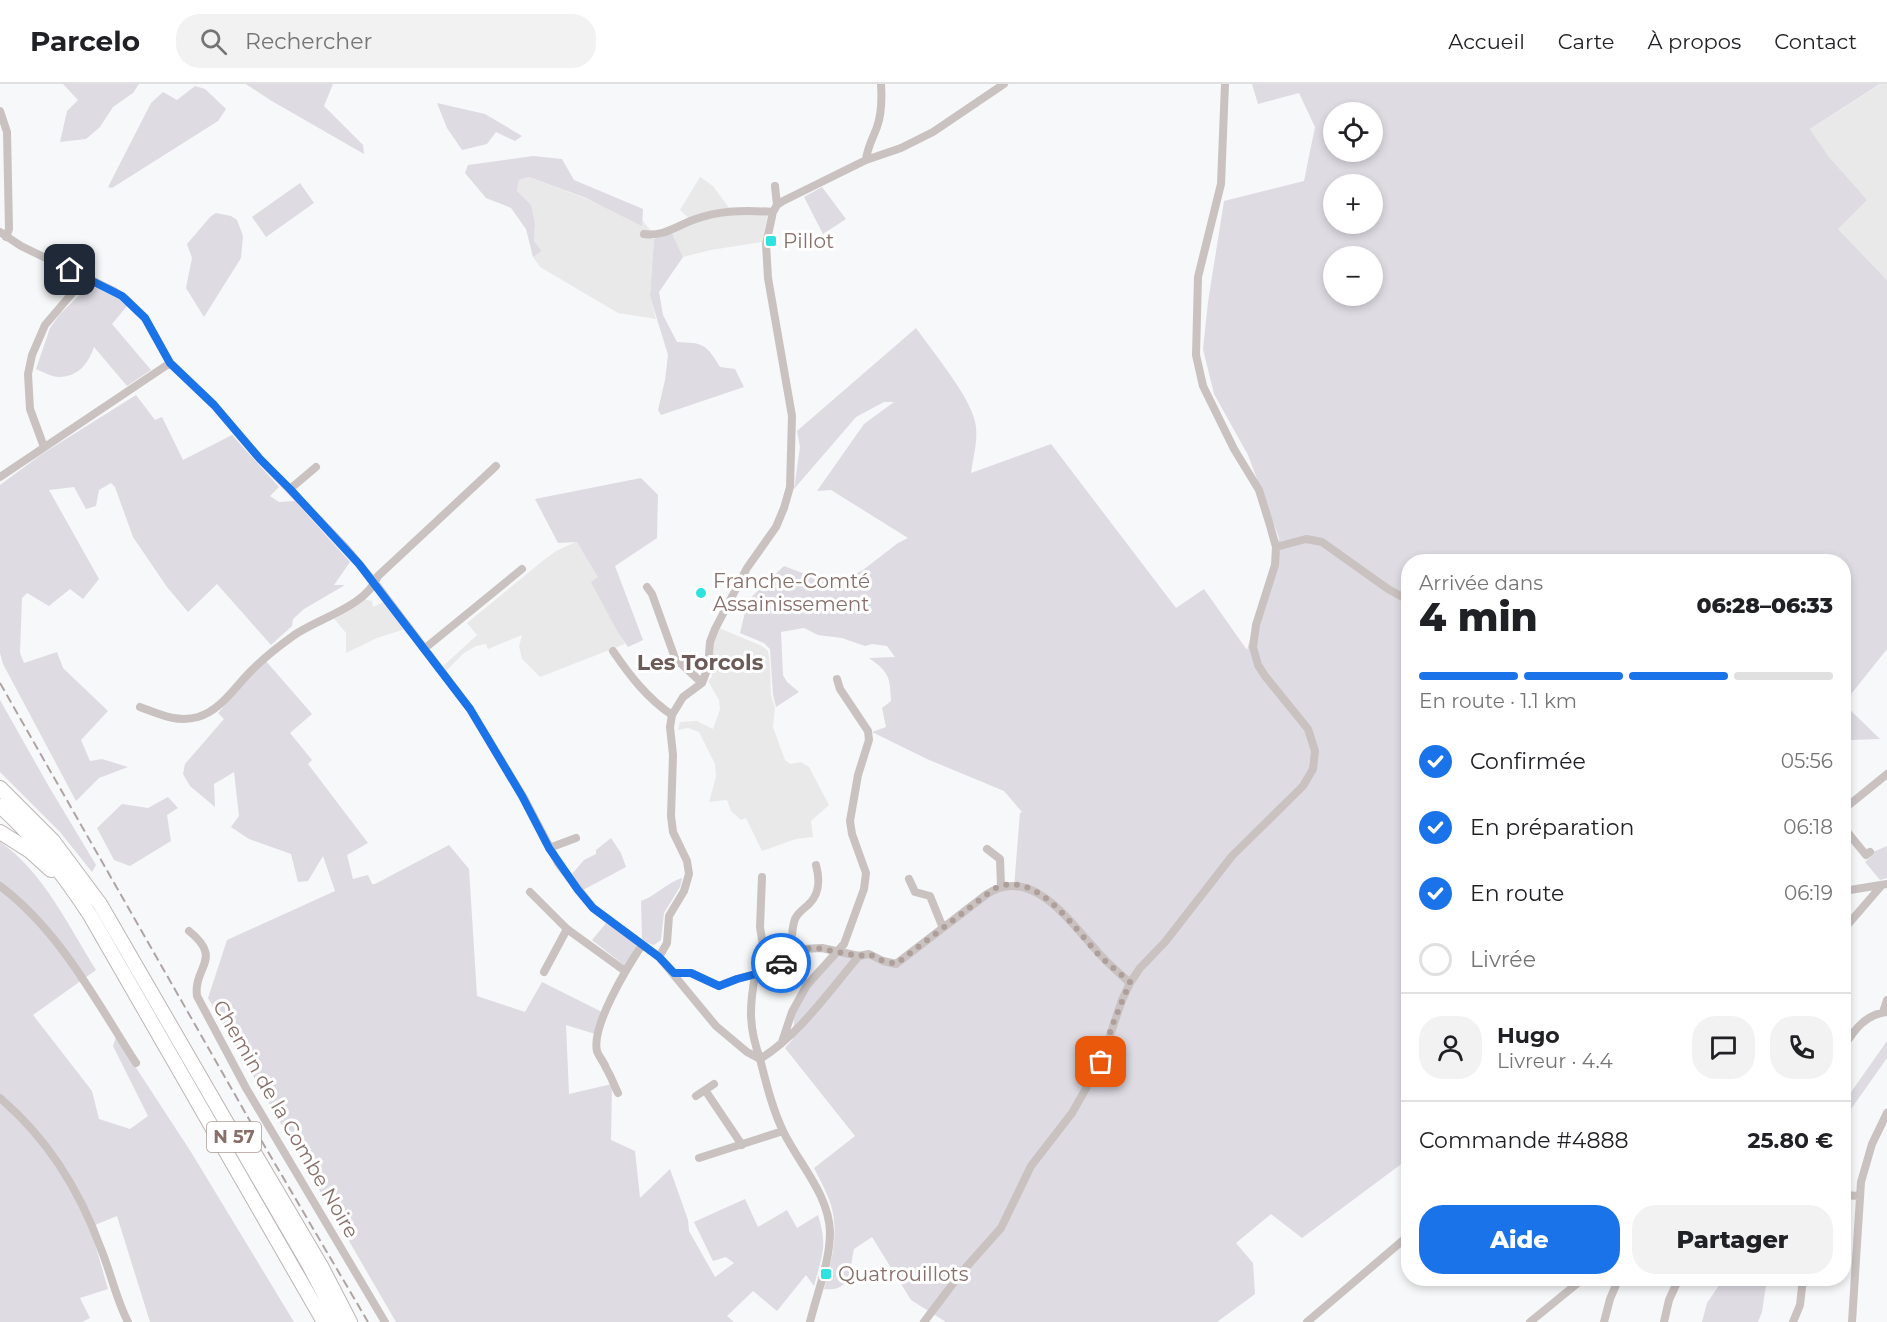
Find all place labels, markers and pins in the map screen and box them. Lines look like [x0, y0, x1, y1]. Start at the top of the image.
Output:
place label: Pillot [783, 229, 834, 253]
marker: Pillot [764, 234, 778, 248]
pin [44, 244, 95, 295]
place label: Franche-Comté Assainissement [713, 569, 870, 616]
marker: Franche-Comté Assainissement [694, 586, 708, 600]
pin [1075, 1036, 1126, 1087]
place label: Quatrouillots [838, 1262, 969, 1286]
marker: Quatrouillots [819, 1267, 833, 1281]

